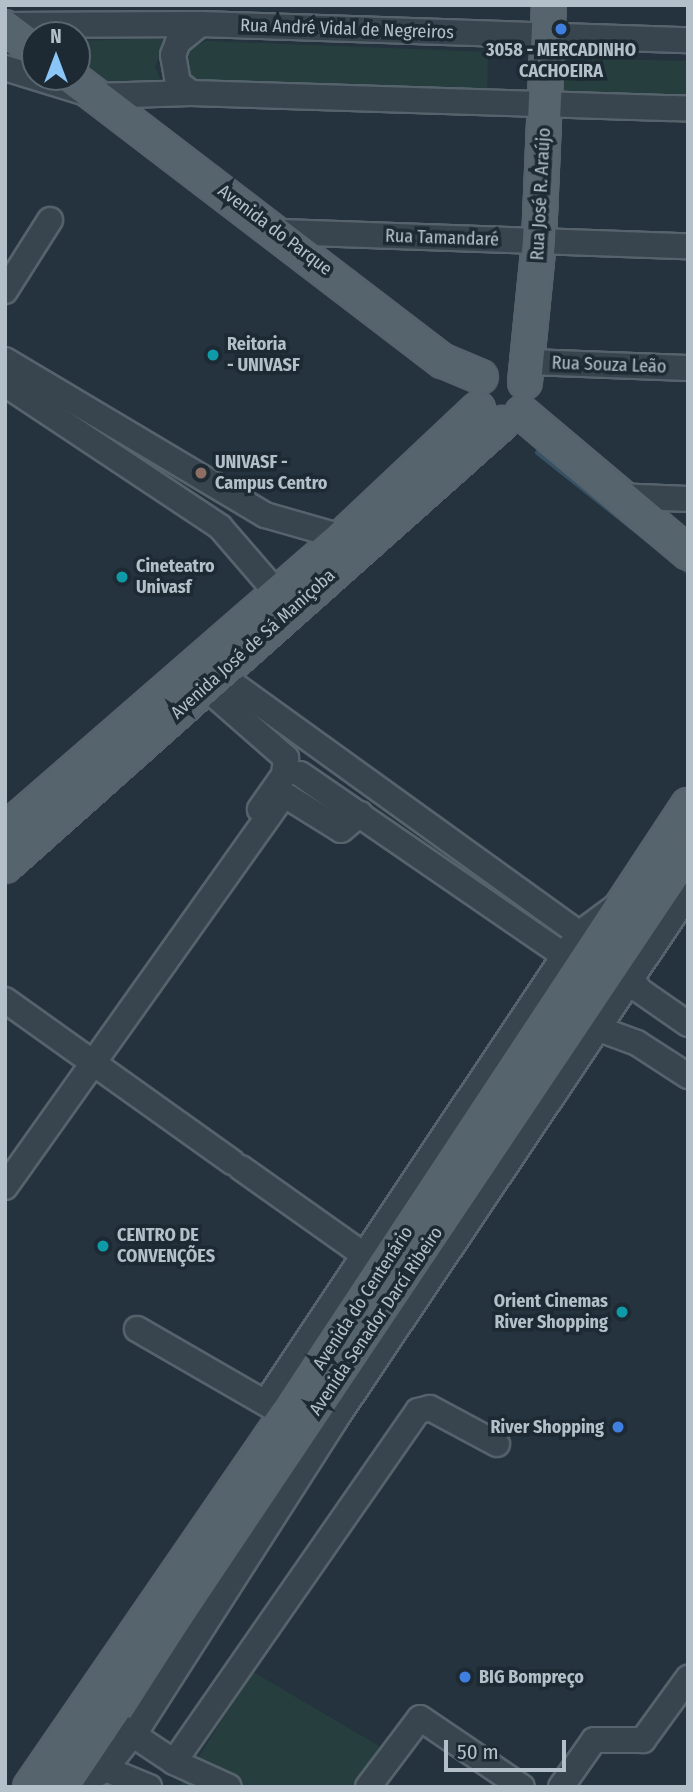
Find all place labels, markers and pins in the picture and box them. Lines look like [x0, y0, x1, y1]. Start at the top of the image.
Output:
marker: 3058 - MERCADINHO CACHOEIRA [553, 21, 569, 37]
place label: 3058 - MERCADINHO CACHOEIRA [486, 40, 636, 82]
place label: Reitoria - UNIVASF [227, 334, 300, 376]
marker: Reitoria - UNIVASF [205, 347, 221, 363]
place label: UNIVASF - Campus Centro [215, 452, 327, 494]
marker: UNIVASF - Campus Centro [193, 465, 209, 481]
place label: Cineteatro Univasf [136, 556, 215, 598]
marker: Cineteatro Univasf [114, 569, 130, 585]
place label: CENTRO DE CONVENÇÕES [117, 1225, 215, 1268]
marker: CENTRO DE CONVENÇÕES [95, 1238, 111, 1254]
place label: Orient Cinemas River Shopping [494, 1291, 608, 1334]
marker: Orient Cinemas River Shopping [614, 1304, 630, 1320]
place label: River Shopping [490, 1416, 604, 1438]
marker: River Shopping [610, 1419, 626, 1435]
place label: BIG Bompreço [479, 1666, 584, 1688]
marker: BIG Bompreço [457, 1669, 473, 1685]

